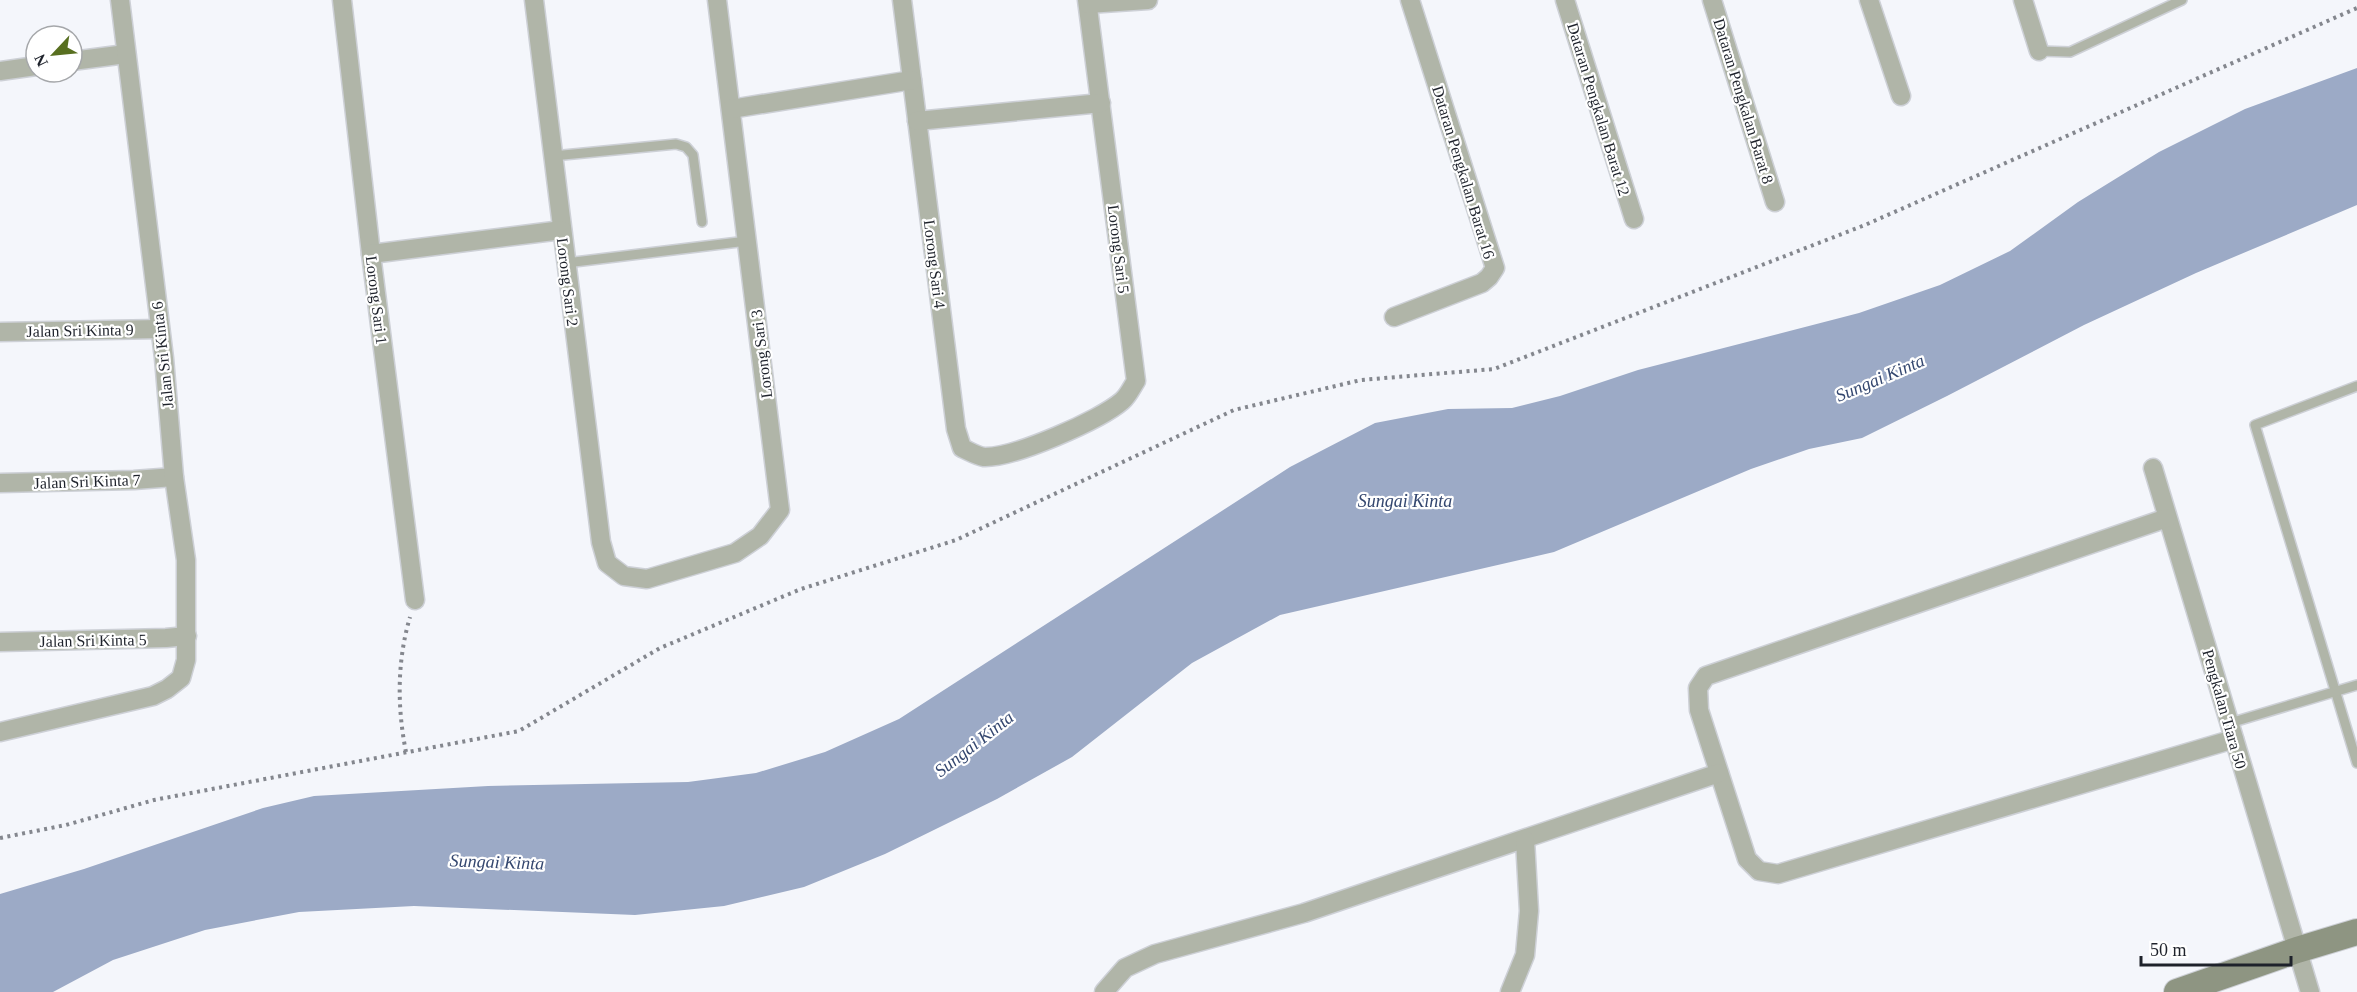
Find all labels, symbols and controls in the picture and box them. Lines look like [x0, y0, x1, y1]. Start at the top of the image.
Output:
street label: Dataran Pengkalan Barat 8 [1709, 16, 1777, 186]
street label: Dataran Pengkalan Barat 12 [1563, 21, 1633, 198]
north arrow [24, 24, 84, 84]
text: N [31, 51, 51, 69]
street label: Dataran Pengkalan Barat 16 [1428, 84, 1498, 261]
street label: Lorong Sari 5 [1104, 204, 1132, 294]
street label: Lorong Sari 4 [920, 219, 948, 309]
street label: Lorong Sari 2 [553, 237, 581, 327]
street label: Lorong Sari 1 [362, 255, 390, 345]
street label: Jalan Sri Kinta 6 [148, 301, 177, 409]
street label: Lorong Sari 3 [748, 309, 776, 399]
street label: Jalan Sri Kinta 9 [26, 321, 134, 340]
water label: Sungai Kinta [1833, 350, 1927, 406]
street label: Jalan Sri Kinta 7 [33, 471, 141, 492]
water label: Sungai Kinta [1358, 491, 1452, 511]
street label: Jalan Sri Kinta 5 [39, 631, 147, 650]
street label: Pengkalan Tiara 50 [2198, 647, 2250, 771]
water label: Sungai Kinta [931, 707, 1017, 781]
water label: Sungai Kinta [449, 850, 545, 874]
scale bar [2141, 929, 2291, 967]
text: 50 m [2150, 940, 2187, 960]

